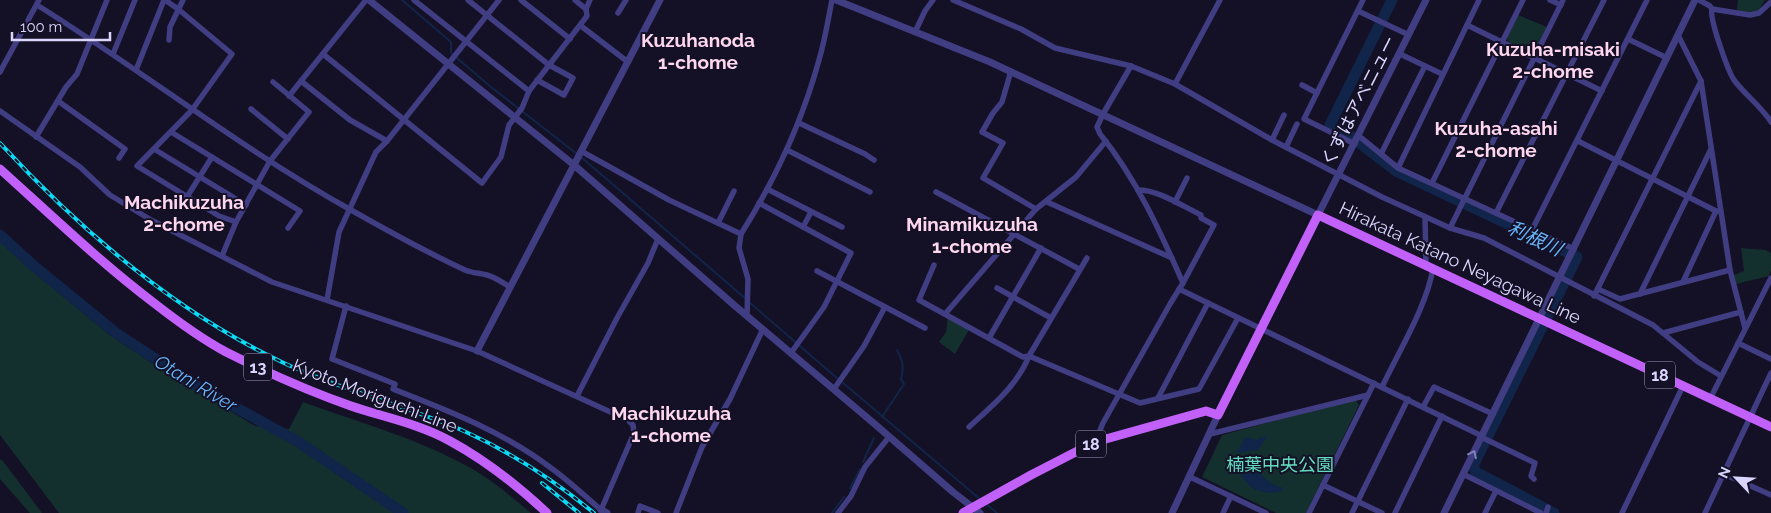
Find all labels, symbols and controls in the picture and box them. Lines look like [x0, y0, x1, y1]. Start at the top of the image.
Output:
scale bar [12, 10, 110, 42]
text: 100 m [20, 18, 62, 36]
district label: Kuzuhanoda 1-chome [641, 29, 755, 73]
street label: くずはアベニュー [1317, 32, 1401, 170]
district label: Kuzuha-misaki 2-chome [1486, 38, 1620, 82]
district label: Kuzuha-asahi 2-chome [1434, 117, 1558, 161]
district label: Machikuzuha 2-chome [124, 191, 244, 235]
street label: Hirakata Katano Neyagawa Line [1336, 197, 1585, 328]
district label: Minamikuzuha 1-chome [906, 213, 1038, 257]
water label: 利根川 [1505, 216, 1567, 261]
water label: Otani River [151, 350, 242, 417]
road number: 13 [244, 354, 272, 381]
street label: Kyoto Moriguchi Line [290, 354, 461, 437]
road number: 18 [1645, 362, 1675, 388]
district label: Machikuzuha 1-chome [611, 402, 731, 446]
road number: 18 [1076, 430, 1106, 458]
one-way arrow [1467, 450, 1477, 459]
north arrow [1711, 453, 1761, 503]
park label: 楠葉中央公園 [1226, 454, 1334, 475]
text: N [1715, 464, 1734, 481]

